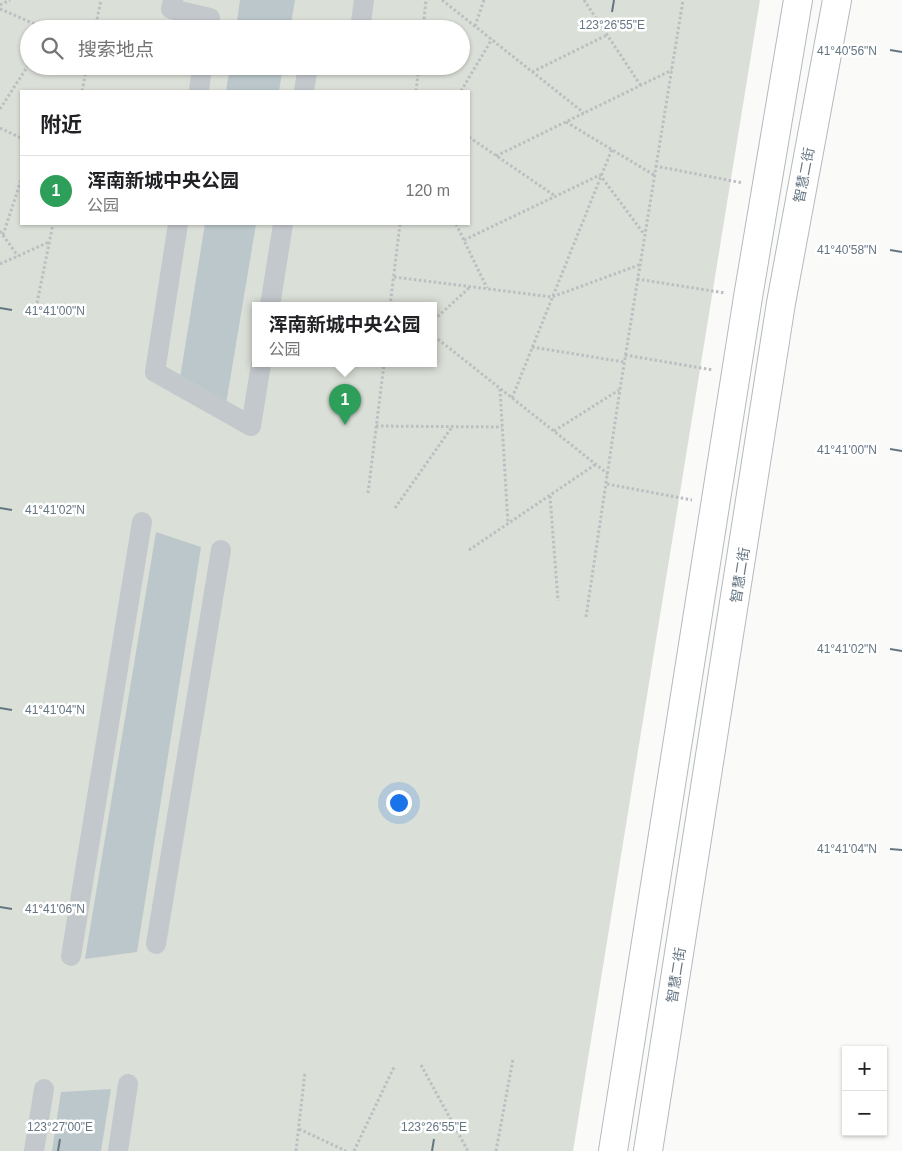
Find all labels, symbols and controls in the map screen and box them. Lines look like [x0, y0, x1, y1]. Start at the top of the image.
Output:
text: 123°26'55"E [579, 18, 645, 32]
search box [20, 20, 470, 75]
icon: search [38, 34, 66, 62]
text: 搜索地点 [78, 39, 154, 60]
text: 41°40'56"N [817, 44, 877, 58]
text: 附近 [40, 113, 82, 136]
street label: 智慧二街 [791, 146, 817, 204]
text: 浑南新城中央公园 [87, 170, 239, 191]
text: 1 [52, 182, 60, 199]
text: 120 m [406, 182, 450, 199]
text: 公园 [87, 197, 119, 214]
text: 41°40'58"N [817, 243, 877, 257]
popup [252, 302, 437, 367]
text: 41°41'00"N [25, 304, 85, 318]
text: 浑南新城中央公园 [268, 314, 421, 335]
text: 公园 [268, 341, 301, 358]
pin: 1 [329, 384, 361, 425]
text: 41°41'00"N [817, 443, 877, 457]
text: 41°41'02"N [25, 503, 85, 517]
street label: 智慧二街 [728, 546, 752, 604]
text: 41°41'02"N [817, 642, 877, 656]
text: 41°41'04"N [25, 703, 85, 717]
your location [386, 790, 412, 816]
text: 41°41'04"N [817, 842, 877, 856]
text: 41°41'06"N [25, 902, 85, 916]
street label: 智慧二街 [664, 946, 688, 1004]
map controls [842, 1046, 887, 1136]
button: + [842, 1046, 887, 1091]
button: − [842, 1091, 887, 1136]
text: 123°27'00"E [27, 1120, 93, 1134]
text: 123°26'55"E [401, 1120, 467, 1134]

